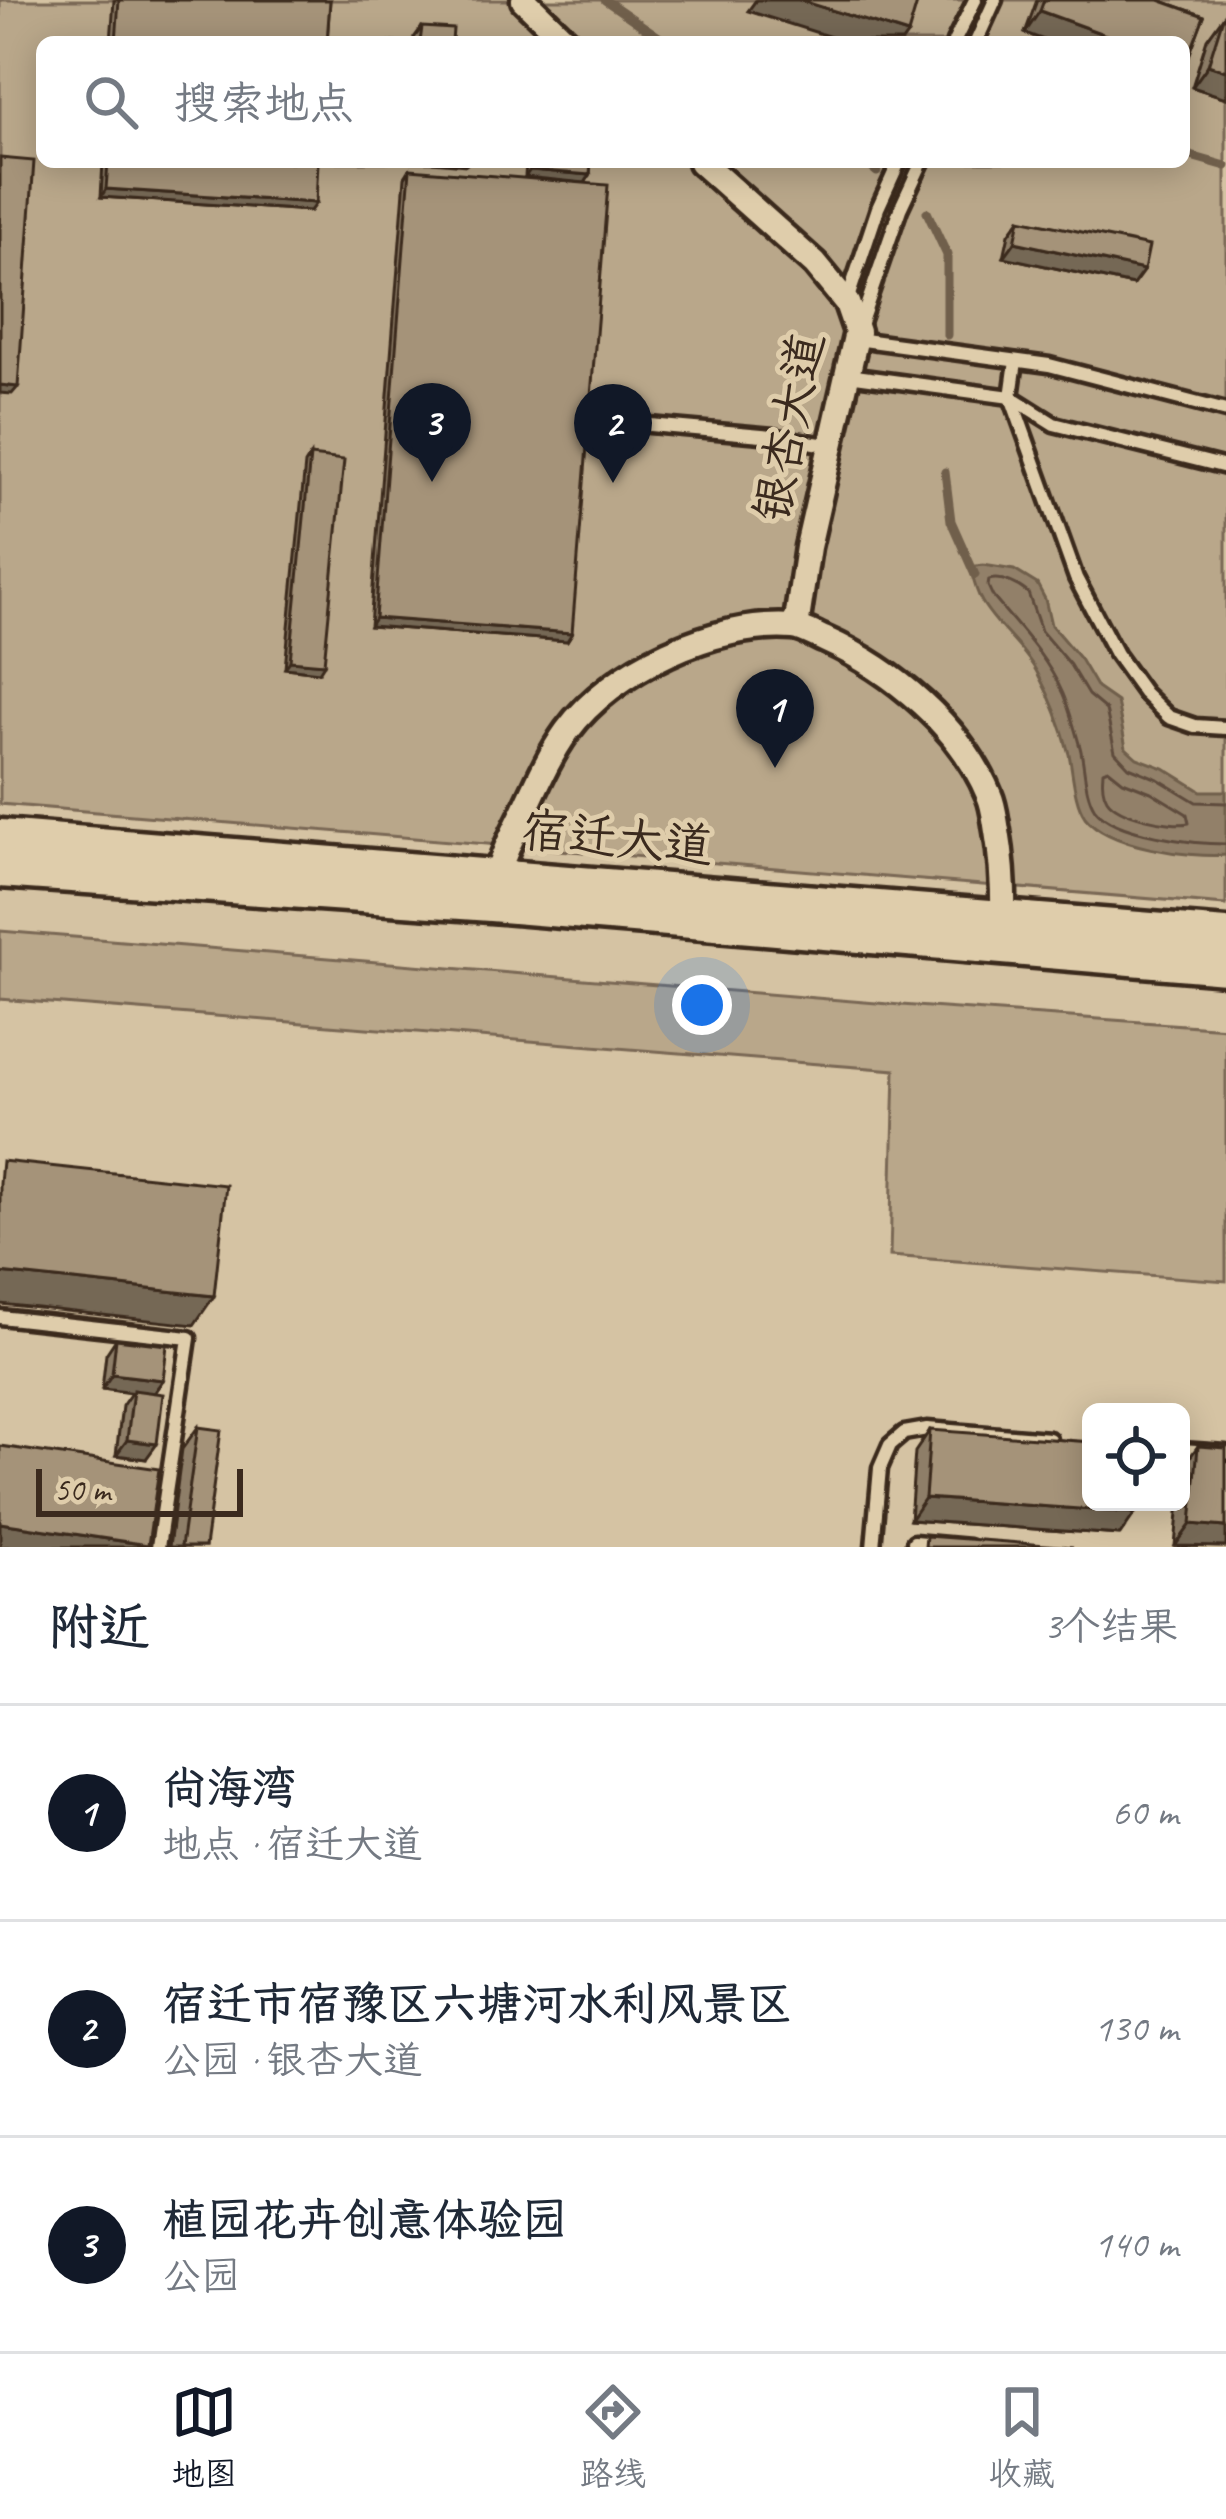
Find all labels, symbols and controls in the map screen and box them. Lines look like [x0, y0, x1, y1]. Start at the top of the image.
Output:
search box [36, 36, 1190, 168]
icon: search [78, 69, 144, 135]
text: 搜索地点 [174, 75, 354, 132]
street label: 银杏大道 [741, 327, 837, 527]
pin: 3 [393, 383, 471, 482]
pin: 2 [574, 384, 652, 483]
pin: 1 [736, 669, 814, 768]
street label: 宿迁大道 [519, 800, 715, 876]
your location [672, 975, 732, 1035]
map controls [1082, 1403, 1190, 1511]
button: locate [1082, 1403, 1190, 1511]
scale bar [36, 1463, 243, 1516]
text: 50 m [54, 1469, 110, 1511]
text: 附近 [48, 1595, 150, 1659]
text: 3个结果 [1043, 1602, 1178, 1651]
text: 尚海湾 [162, 1760, 297, 1817]
text: 1 [78, 1788, 96, 1837]
text: 60 m [1112, 1788, 1178, 1837]
text: 地点 · 宿迁大道 [162, 1820, 422, 1869]
text: 宿迁市宿豫区六塘河水利风景区 [162, 1976, 792, 2033]
text: 2 [78, 2004, 96, 2053]
text: 130 m [1094, 2004, 1178, 2053]
text: 公园 · 银杏大道 [162, 2036, 422, 2085]
text: 植园花卉创意体验园 [162, 2192, 567, 2249]
text: 3 [78, 2220, 96, 2269]
text: 140 m [1094, 2220, 1178, 2269]
text: 公园 [162, 2252, 240, 2301]
tab: 地图 [171, 2379, 237, 2495]
tab: 路线 [580, 2379, 646, 2495]
tab: 收藏 [989, 2379, 1055, 2495]

